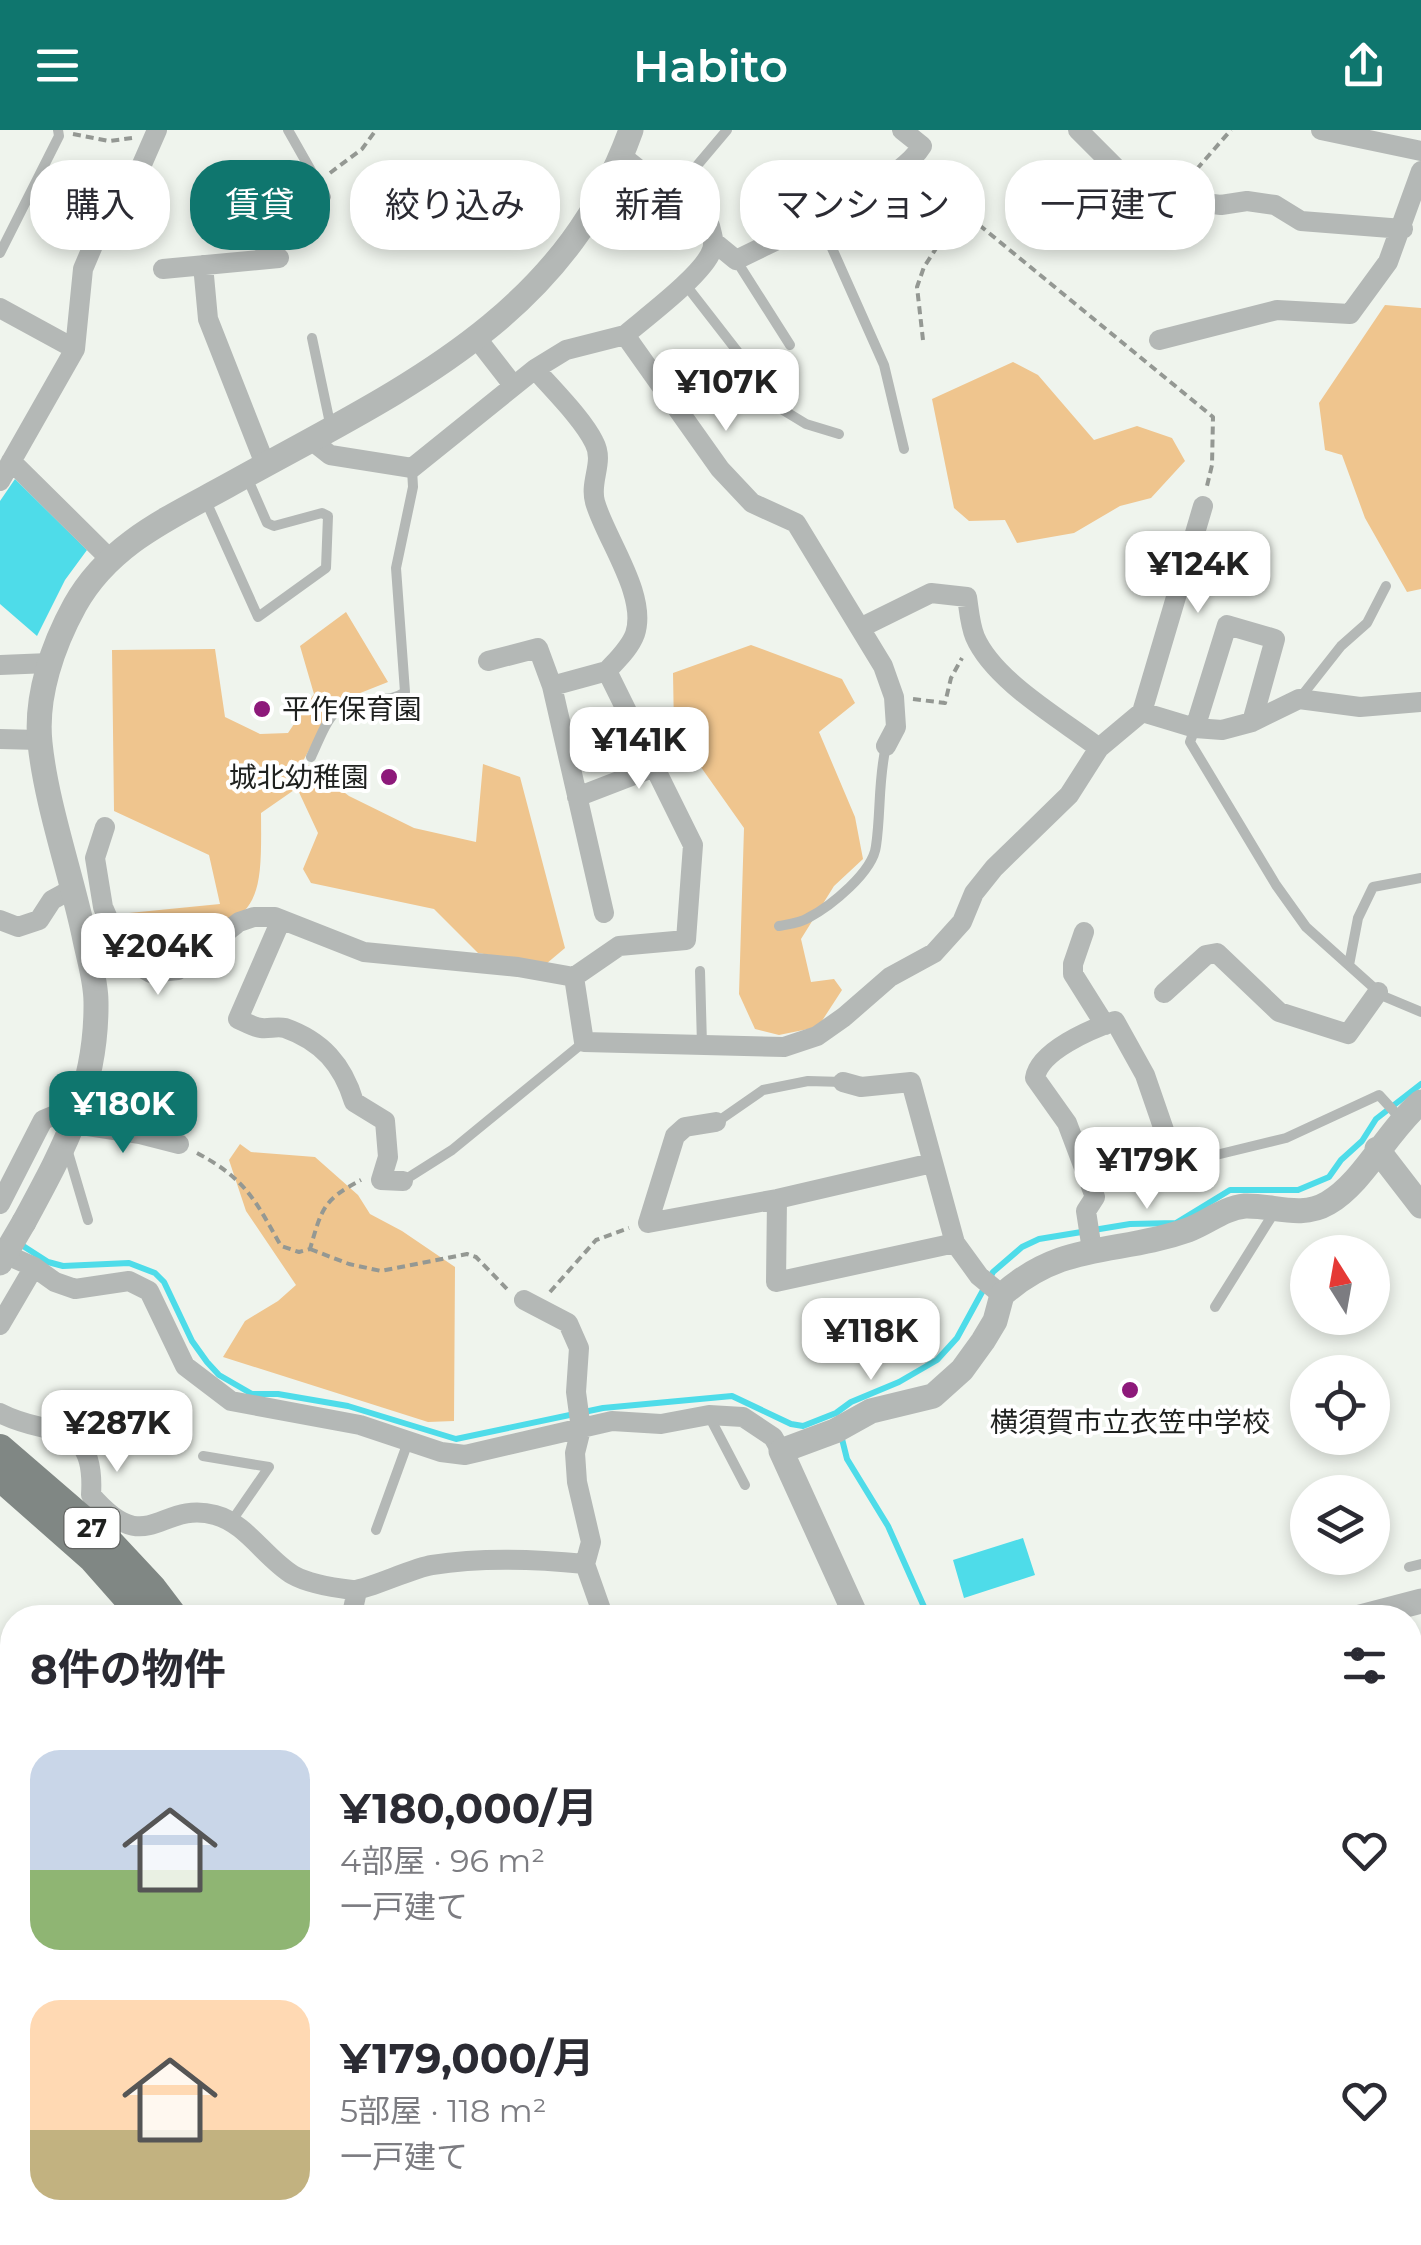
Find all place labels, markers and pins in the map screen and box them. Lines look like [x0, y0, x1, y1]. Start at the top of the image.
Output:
pin: ¥107K [656, 349, 796, 434]
pin: ¥124K [1128, 531, 1268, 616]
place label: 平作保育園 [282, 692, 422, 726]
marker: 平作保育園 [251, 698, 273, 720]
pin: ¥141K [569, 707, 709, 792]
place label: 城北幼稚園 [229, 760, 369, 794]
marker: 城北幼稚園 [378, 766, 400, 788]
pin: ¥204K [88, 913, 228, 998]
pin: ¥180K [53, 1071, 193, 1156]
pin: ¥179K [1077, 1127, 1217, 1212]
pin: ¥118K [801, 1298, 941, 1383]
marker: 横須賀市立衣笠中学校 [1119, 1379, 1141, 1401]
pin: ¥287K [47, 1390, 187, 1475]
place label: 横須賀市立衣笠中学校 [990, 1405, 1270, 1439]

